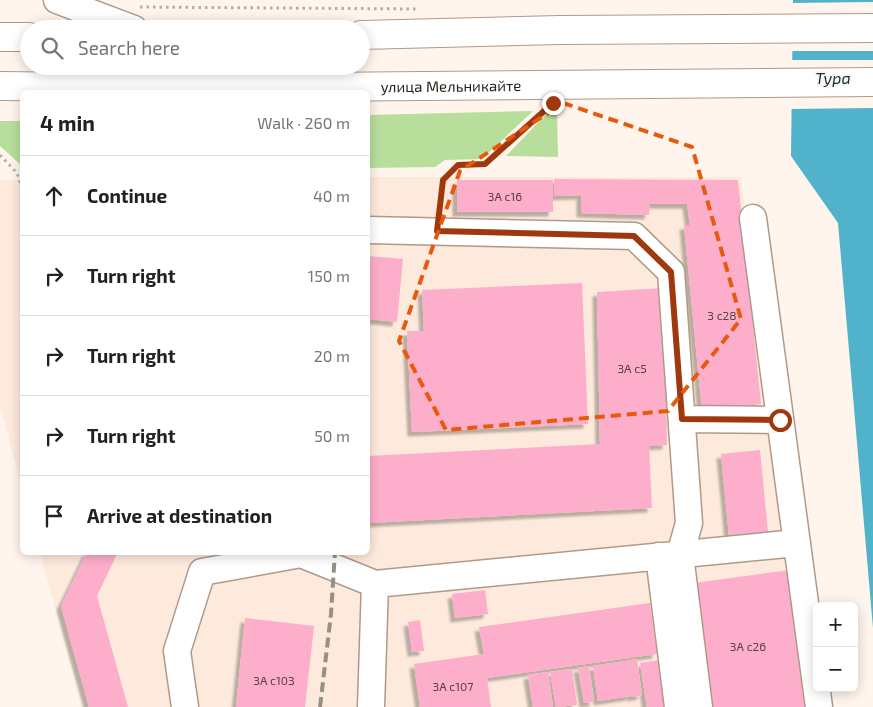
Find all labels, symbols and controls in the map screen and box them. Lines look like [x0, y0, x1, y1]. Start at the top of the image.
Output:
search box [20, 20, 370, 75]
icon: search [38, 34, 66, 62]
text: Search here [78, 36, 180, 59]
water label: Тура [815, 68, 851, 87]
street label: улица Мельникайте [381, 76, 521, 96]
route end [542, 92, 565, 115]
text: 4 min [40, 110, 95, 135]
text: Walk · 260 m [257, 113, 350, 132]
icon: ahead [40, 182, 68, 210]
text: Continue [87, 184, 167, 207]
text: 40 m [313, 186, 350, 205]
house number: 3А с16 [488, 189, 522, 203]
icon: right [40, 262, 68, 290]
text: Turn right [87, 264, 175, 287]
text: 150 m [308, 266, 350, 285]
house number: 3 с28 [707, 308, 737, 322]
icon: right [40, 342, 68, 370]
text: Turn right [87, 344, 175, 367]
text: 20 m [314, 346, 350, 365]
house number: 3А с5 [617, 361, 647, 375]
route start [769, 409, 792, 432]
icon: right [40, 422, 68, 450]
text: Turn right [87, 424, 175, 447]
text: 50 m [314, 426, 350, 445]
icon: arrive [40, 502, 68, 530]
text: Arrive at destination [87, 504, 272, 527]
map controls [813, 602, 858, 692]
button: + [813, 602, 858, 647]
house number: 3А с26 [730, 639, 766, 653]
button: − [813, 647, 858, 692]
house number: 3А с103 [253, 673, 295, 687]
house number: 3А с107 [433, 679, 473, 693]

